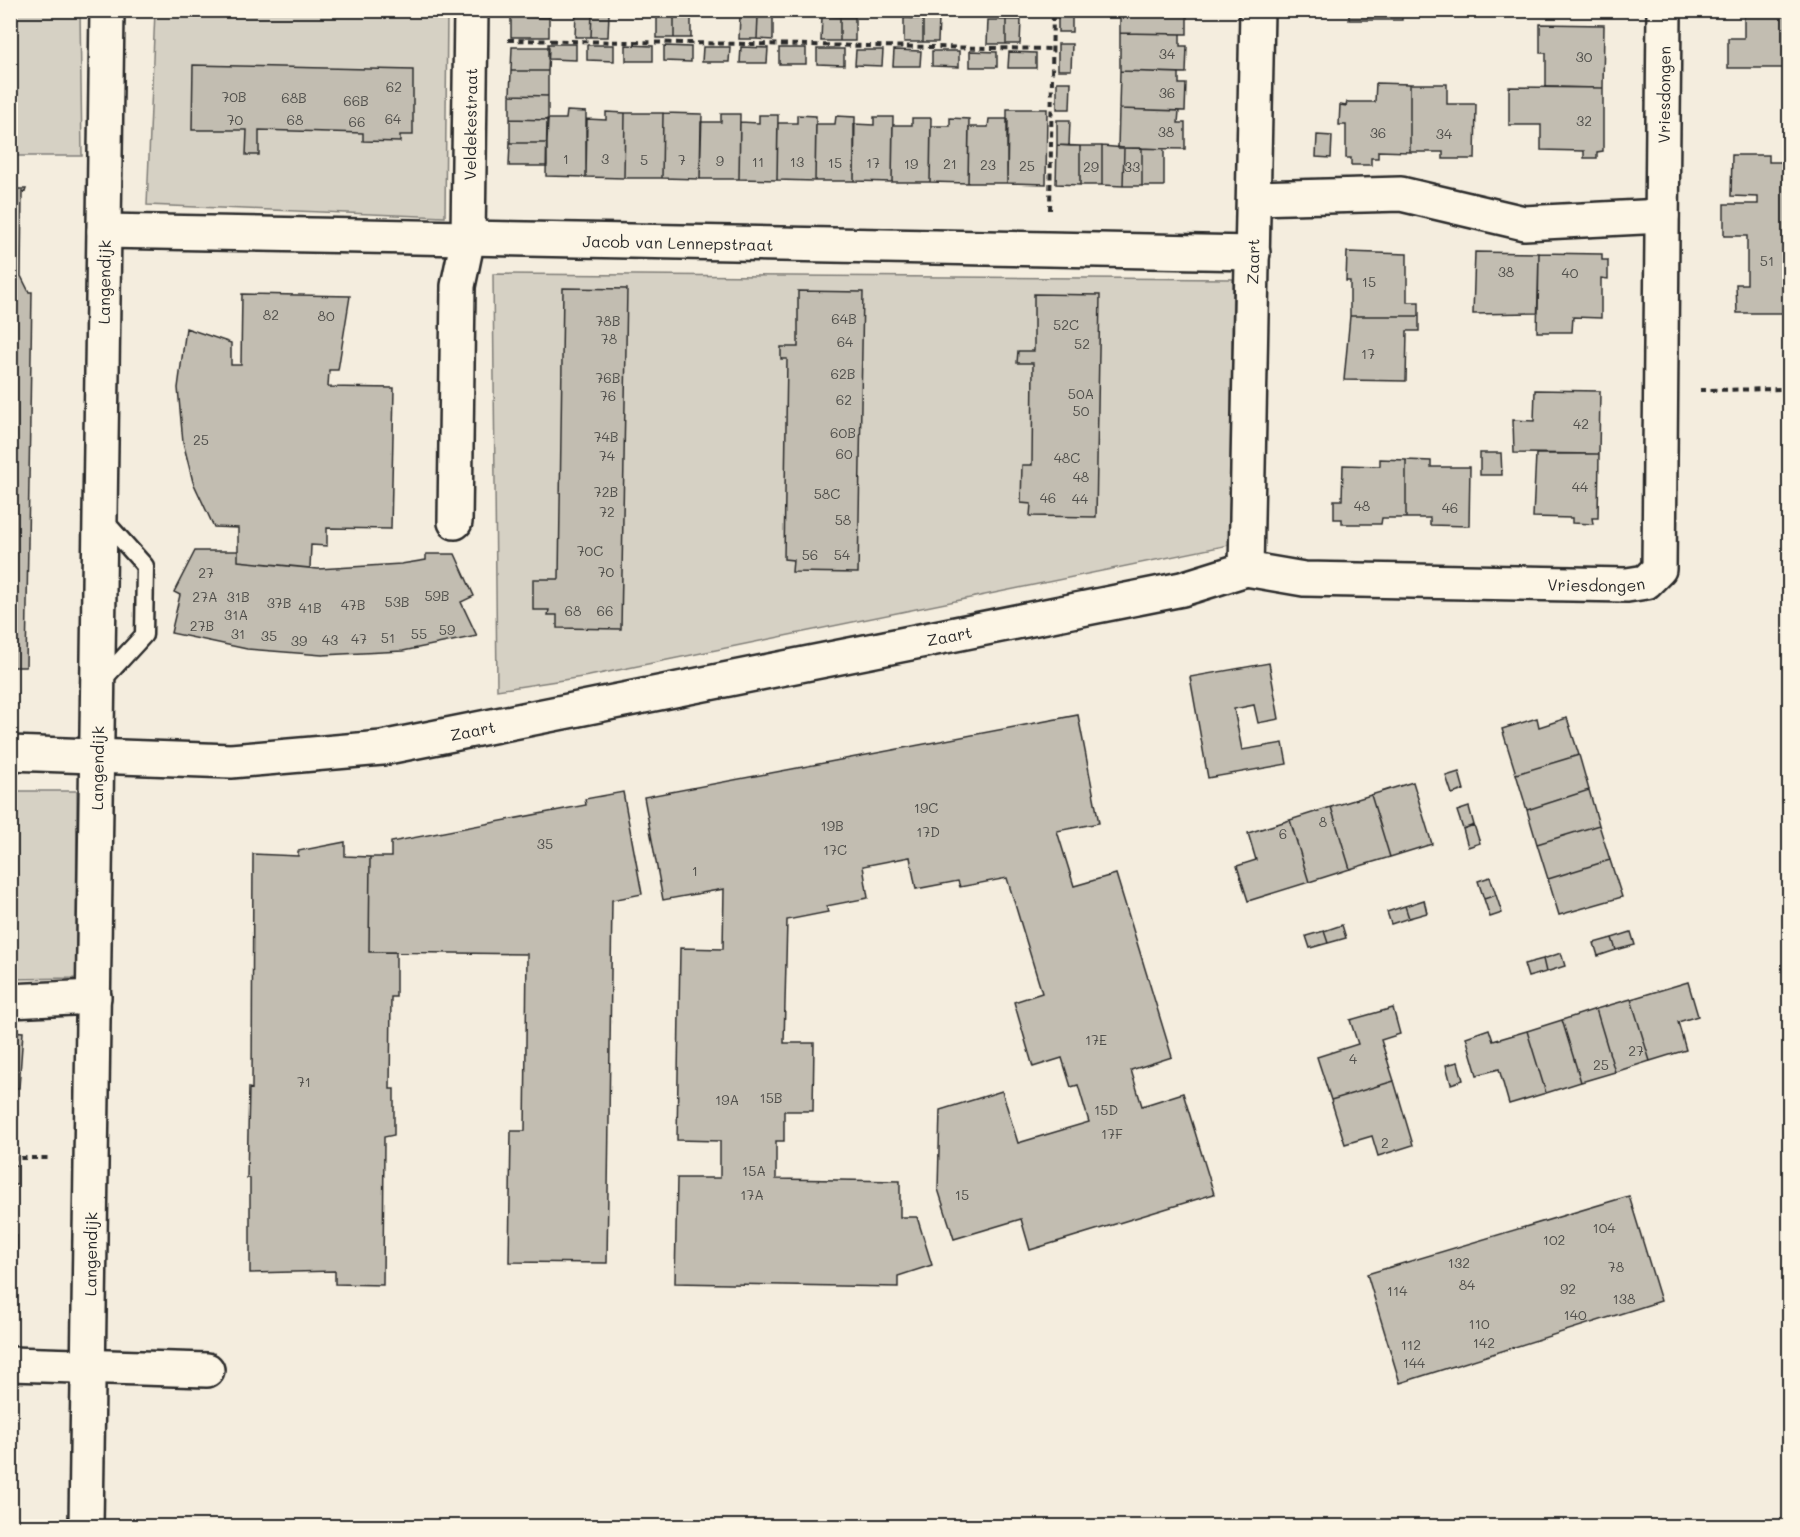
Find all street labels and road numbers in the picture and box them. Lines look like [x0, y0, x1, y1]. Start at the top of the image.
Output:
street label: Vriesdongen [1652, 46, 1674, 143]
street label: Veldekestraat [458, 68, 481, 180]
street label: Jacob van Lennepstraat [582, 230, 774, 254]
street label: Zaart [1241, 238, 1263, 285]
street label: Langendijk [92, 240, 114, 324]
street label: Vriesdongen [1547, 572, 1646, 596]
street label: Zaart [925, 621, 974, 650]
street label: Zaart [448, 715, 497, 745]
street label: Langendijk [85, 726, 108, 810]
street label: Langendijk [79, 1212, 101, 1296]

